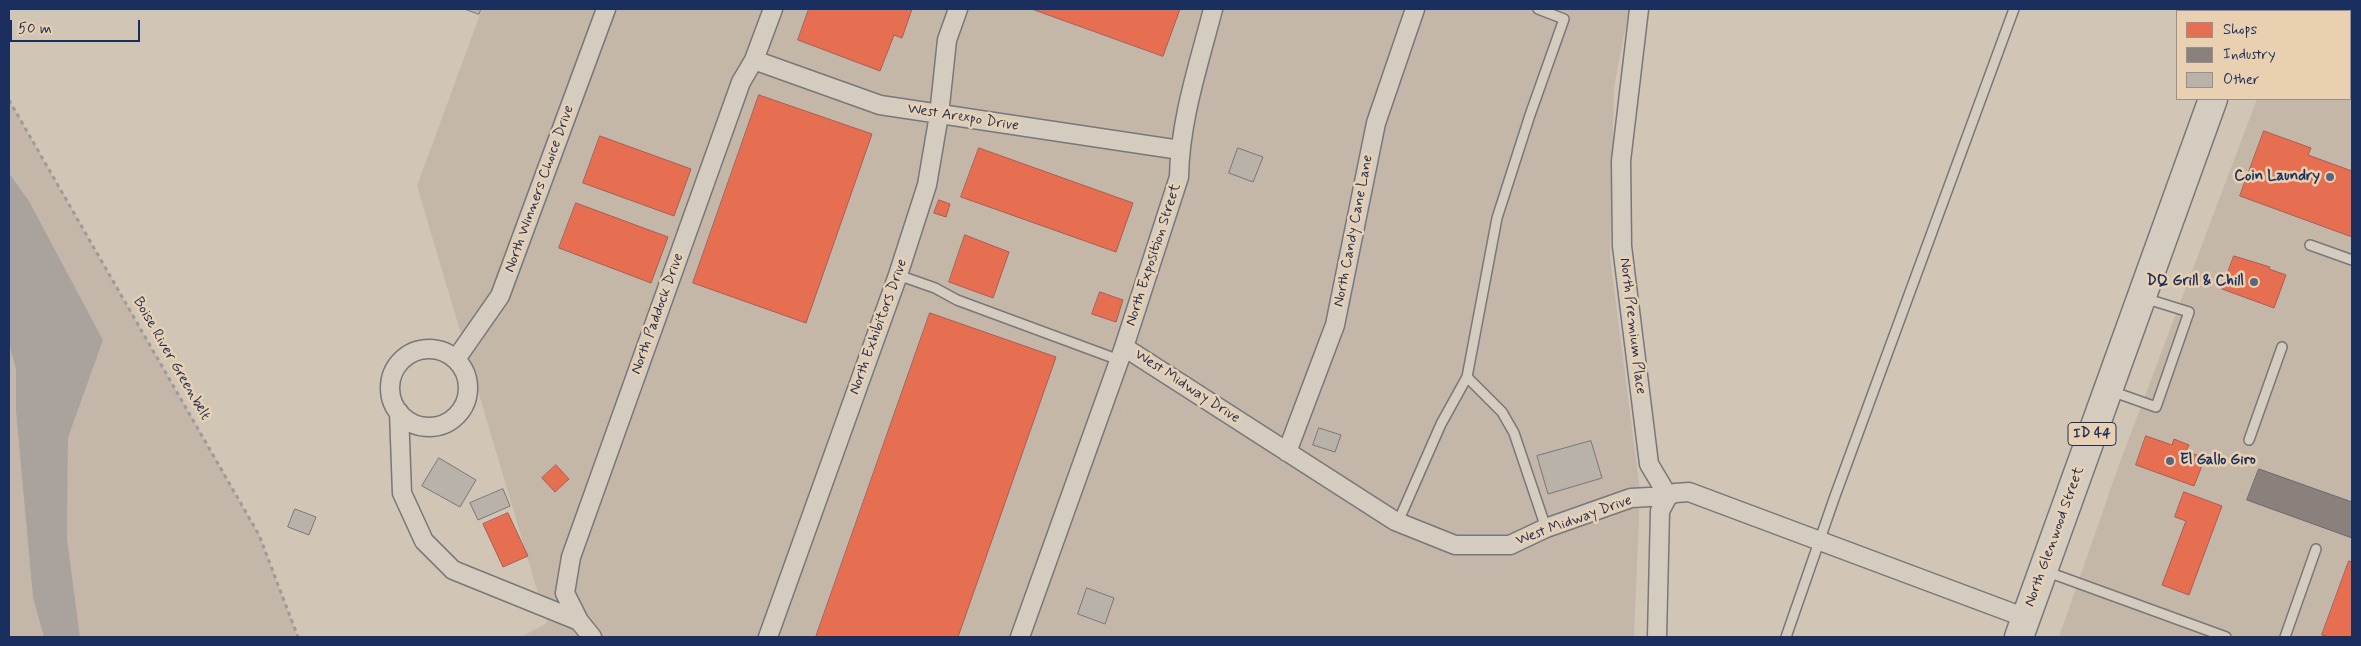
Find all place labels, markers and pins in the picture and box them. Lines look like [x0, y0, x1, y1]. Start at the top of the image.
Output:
place label: Coin Laundry [2234, 168, 2320, 186]
marker: Coin Laundry [2324, 171, 2336, 183]
place label: DQ Grill & Chill [2147, 273, 2244, 291]
marker: DQ Grill & Chill [2248, 276, 2260, 288]
place label: El Gallo Giro [2180, 452, 2256, 470]
marker: El Gallo Giro [2164, 455, 2176, 467]

